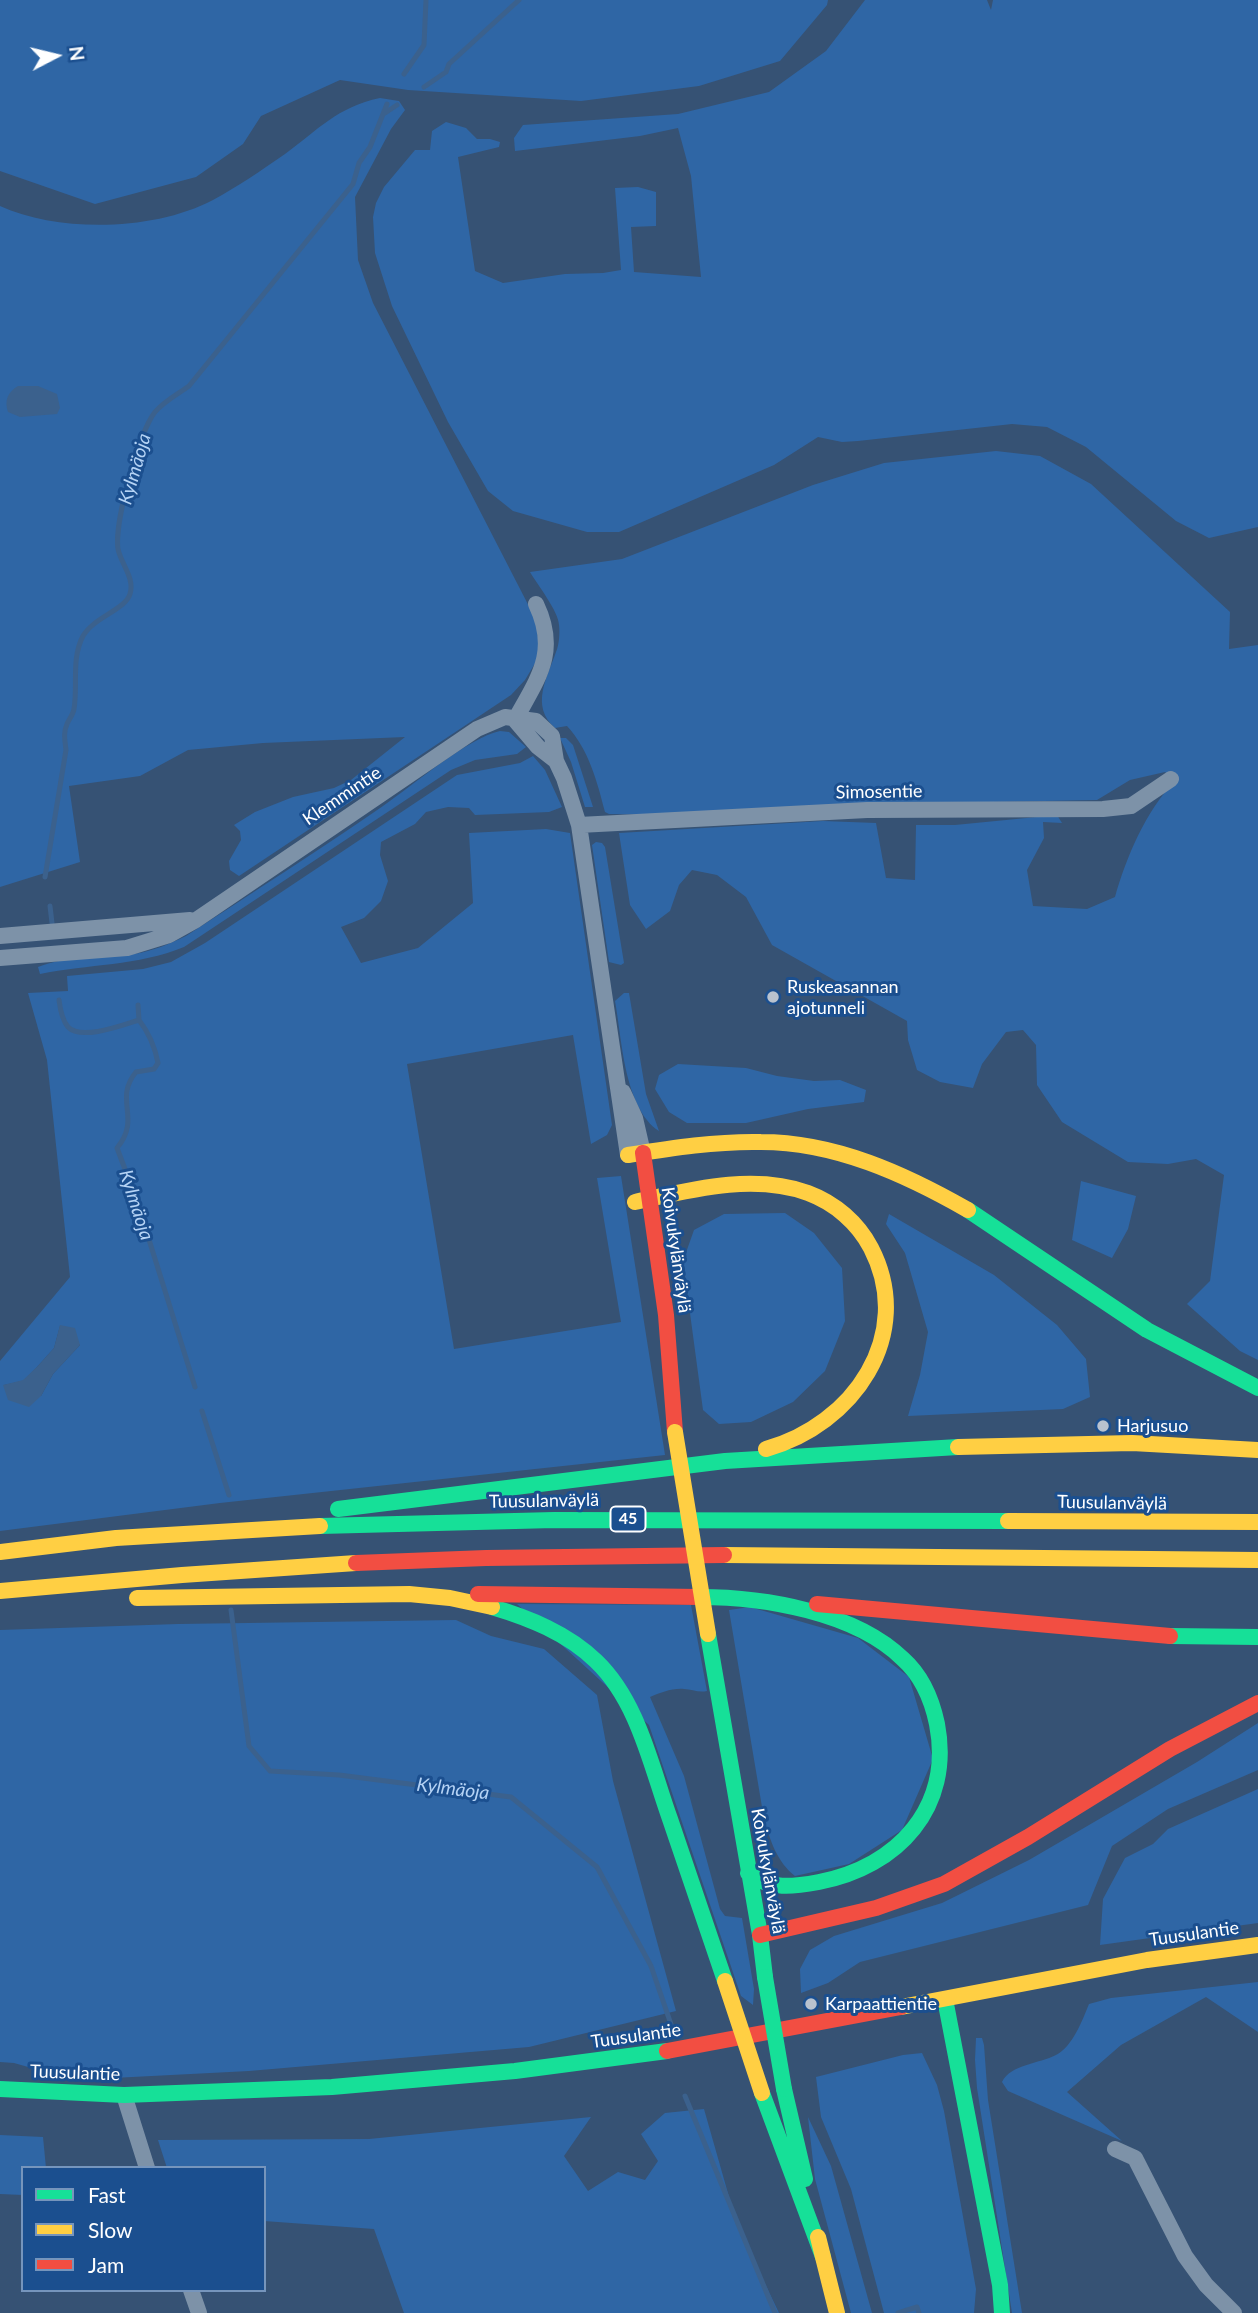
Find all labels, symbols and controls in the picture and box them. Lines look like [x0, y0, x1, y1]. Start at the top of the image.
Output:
north arrow [21, 21, 91, 91]
text: N [65, 45, 90, 62]
water label: Kylmäoja [114, 431, 156, 507]
street label: Klemmintie [299, 762, 385, 830]
street label: Simosentie [835, 780, 923, 804]
place label: Ruskeasannan ajotunneli [787, 976, 899, 1018]
marker: Ruskeasannan ajotunneli [765, 989, 781, 1005]
water label: Kylmäoja [114, 1167, 158, 1243]
street label: Koivukylänväylä [656, 1186, 696, 1314]
place label: Harjusuo [1117, 1415, 1188, 1437]
marker: Harjusuo [1095, 1418, 1111, 1434]
street label: Tuusulanväylä [489, 1489, 599, 1513]
street label: Tuusulanväylä [1057, 1491, 1167, 1515]
road number: 45 [610, 1506, 646, 1532]
water label: Kylmäoja [415, 1773, 491, 1805]
street label: Koivukylänväylä [746, 1807, 790, 1935]
street label: Tuusulantie [1148, 1917, 1240, 1951]
place label: Karpaattientie [825, 1993, 937, 2015]
marker: Karpaattientie [803, 1996, 819, 2012]
street label: Tuusulantie [590, 2019, 682, 2053]
street label: Tuusulantie [29, 2061, 121, 2085]
legend [21, 2166, 266, 2292]
text: Fast [88, 2182, 125, 2207]
text: Slow [88, 2217, 132, 2242]
text: Jam [88, 2252, 124, 2277]

